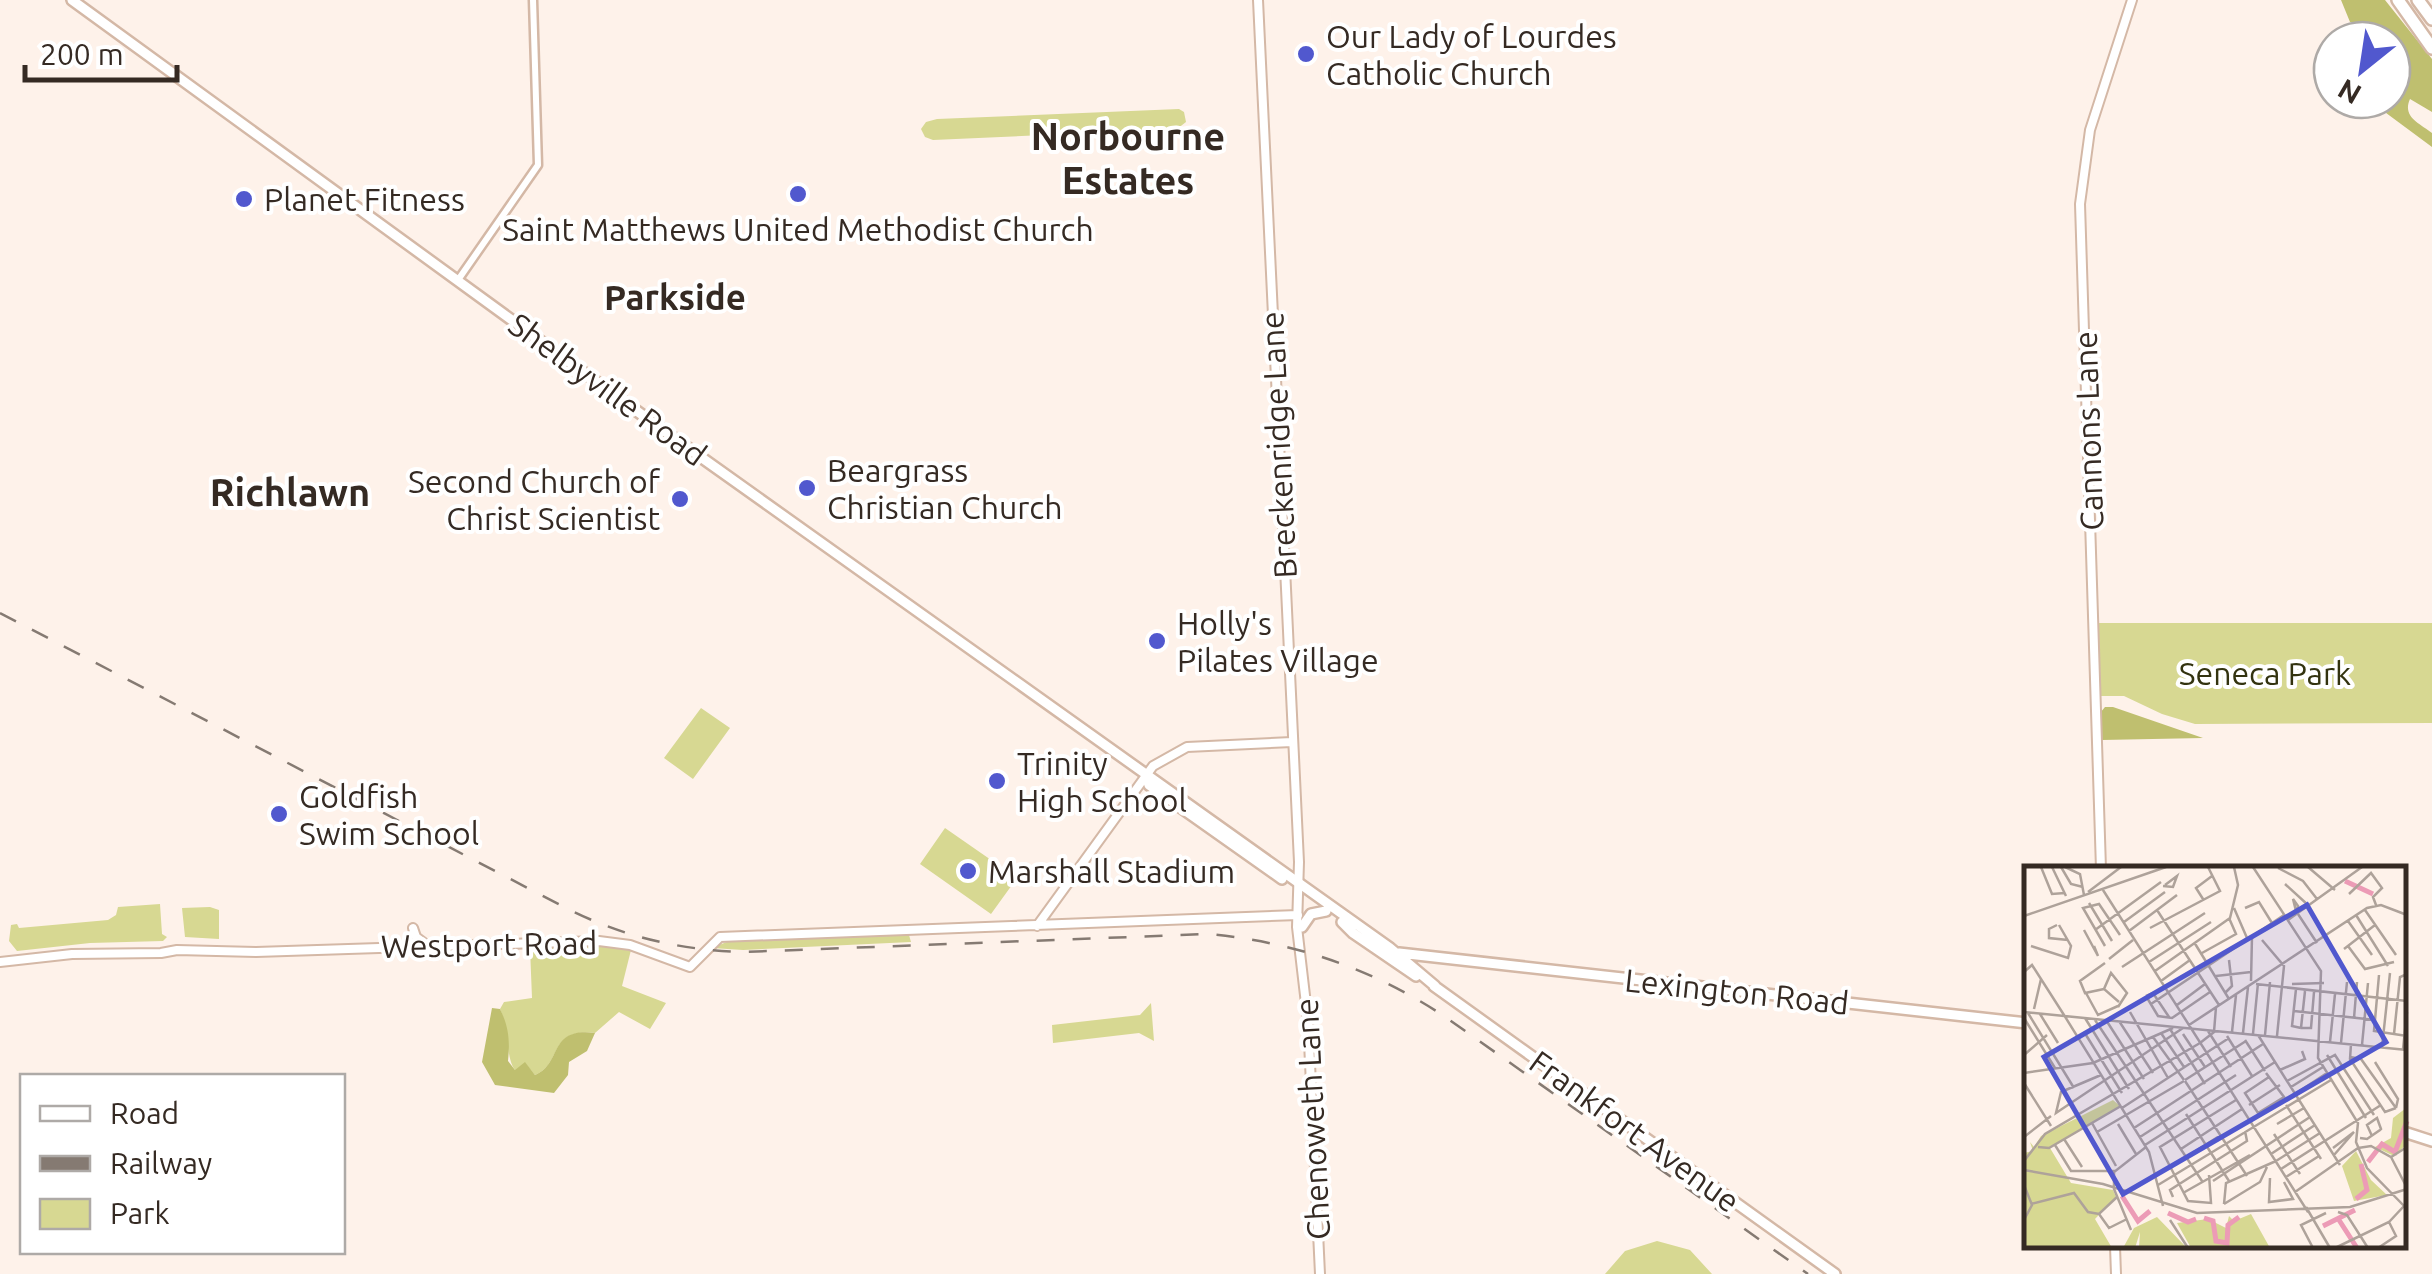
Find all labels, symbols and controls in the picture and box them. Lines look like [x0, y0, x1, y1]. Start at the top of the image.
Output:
place label: Our Lady of Lourdes Catholic Church [1326, 18, 1617, 91]
scale bar [25, 20, 178, 82]
north arrow [2312, 20, 2412, 120]
text: 200 m [40, 37, 124, 71]
marker: Our Lady of Lourdes Catholic Church [1295, 43, 1317, 65]
text: N [2332, 73, 2366, 111]
district label: Norbourne Estates [1031, 115, 1225, 201]
place label: Planet Fitness [264, 181, 465, 217]
marker: Saint Matthews United Methodist Church [787, 183, 809, 205]
marker: Planet Fitness [233, 188, 255, 210]
place label: Saint Matthews United Methodist Church [502, 211, 1094, 247]
district label: Parkside [604, 277, 746, 317]
street label: Shelbyville Road [503, 305, 713, 473]
street label: Breckenridge Lane [1253, 311, 1303, 579]
street label: Cannons Lane [2067, 331, 2109, 531]
place label: Beargrass Christian Church [827, 452, 1063, 525]
place label: Second Church of Christ Scientist [408, 463, 661, 536]
district label: Richlawn [210, 471, 370, 513]
marker: Beargrass Christian Church [796, 477, 818, 499]
marker: Second Church of Christ Scientist [669, 488, 691, 510]
place label: Holly's Pilates Village [1177, 605, 1379, 678]
marker: Holly's Pilates Village [1146, 630, 1168, 652]
park label: Seneca Park [2179, 655, 2351, 691]
place label: Trinity High School [1017, 745, 1187, 818]
marker: Trinity High School [986, 770, 1008, 792]
place label: Goldfish Swim School [299, 778, 479, 851]
marker: Goldfish Swim School [268, 803, 290, 825]
place label: Marshall Stadium [988, 853, 1235, 889]
marker: Marshall Stadium [957, 860, 979, 882]
inset map [2024, 866, 2407, 1249]
street label: Westport Road [380, 924, 598, 964]
street label: Lexington Road [1623, 961, 1851, 1021]
street label: Chenoweth Lane [1288, 997, 1336, 1241]
street label: Frankfort Avenue [1523, 1043, 1747, 1219]
legend [20, 1074, 345, 1254]
text: Road [110, 1096, 179, 1130]
text: Railway [110, 1146, 212, 1180]
text: Park [110, 1196, 170, 1230]

